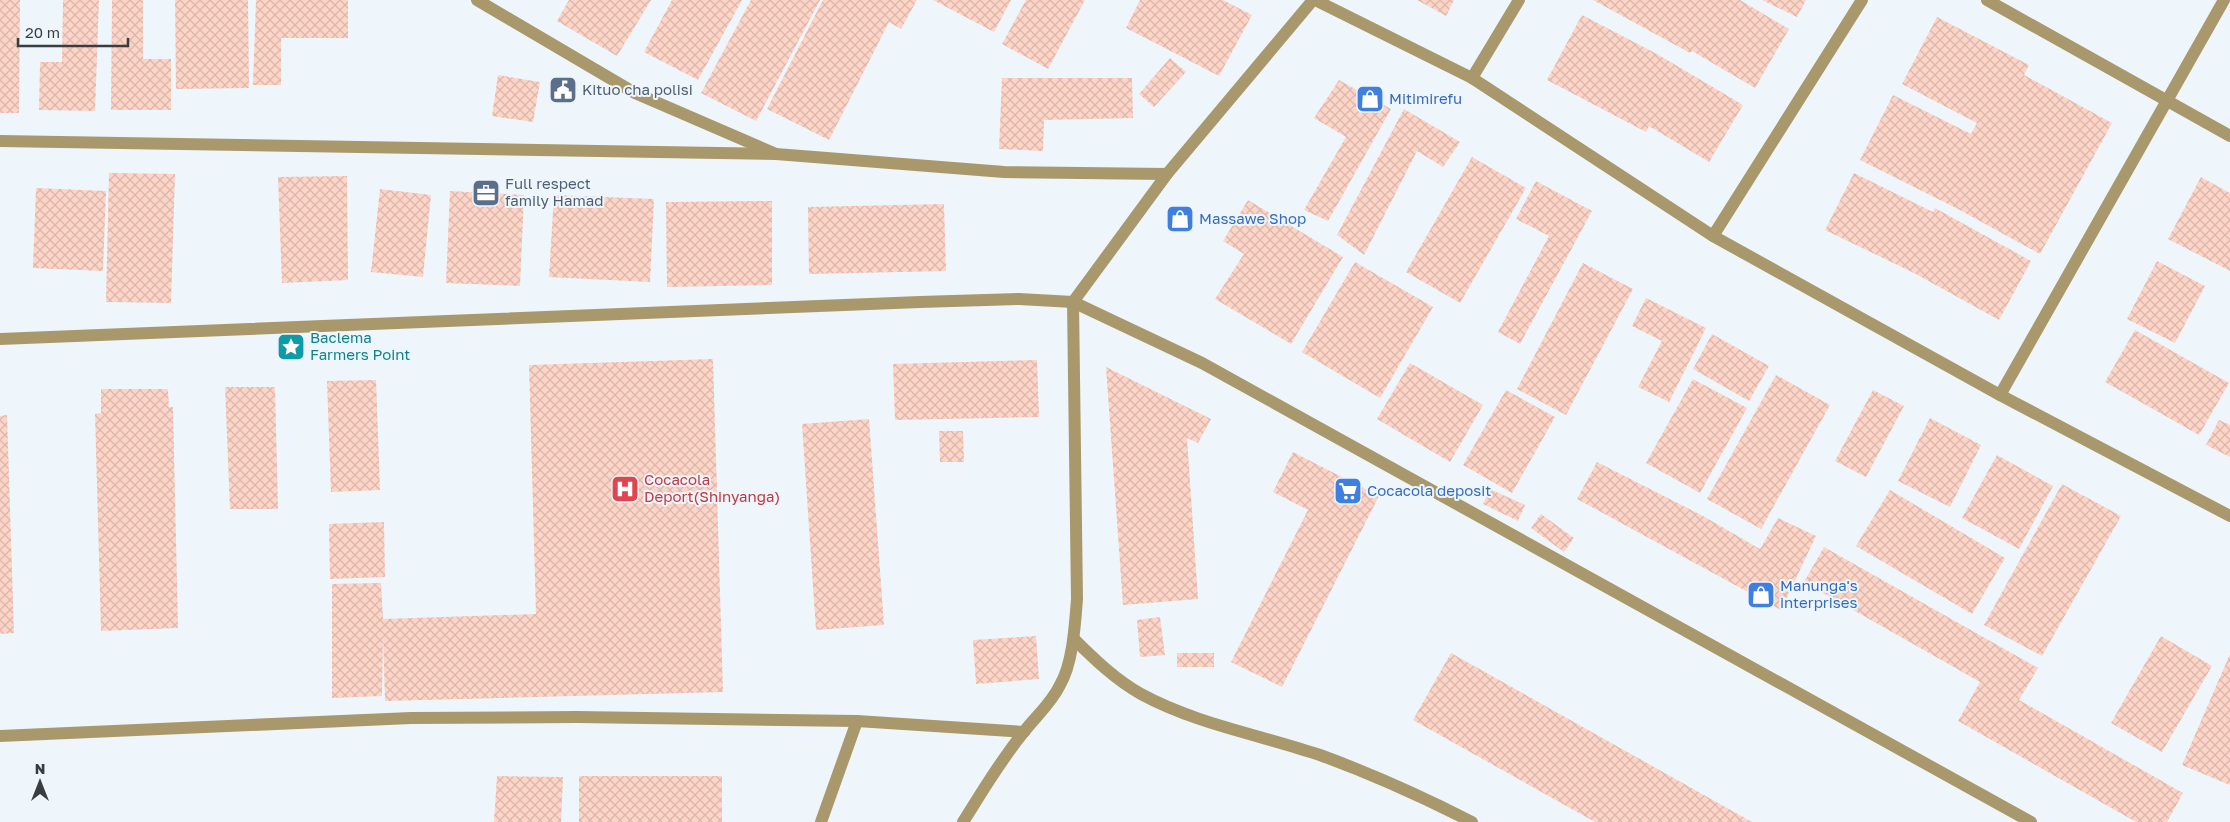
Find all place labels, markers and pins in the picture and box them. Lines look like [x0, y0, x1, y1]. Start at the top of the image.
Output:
public building icon: Kituo cha polisi [548, 75, 578, 105]
place label: Kituo cha polisi [582, 80, 693, 98]
shop icon: Mitimirefu [1355, 84, 1385, 114]
place label: Mitimirefu [1389, 89, 1462, 107]
place label: Full respect family Hamad [505, 174, 603, 209]
office icon: Full respect family Hamad [471, 178, 501, 208]
shop icon: Massawe Shop [1165, 204, 1195, 234]
place label: Massawe Shop [1199, 209, 1306, 227]
place label: Baclema Farmers Point [310, 328, 410, 363]
place icon: Baclema Farmers Point [276, 332, 306, 362]
place label: Cocacola Deport(Shinyanga) [644, 470, 780, 505]
hospital icon: Cocacola Deport(Shinyanga) [610, 474, 640, 504]
supermarket icon: Cocacola deposit [1333, 476, 1363, 506]
place label: Cocacola deposit [1367, 481, 1491, 499]
place label: Manunga's interprises [1780, 576, 1858, 611]
shop icon: Manunga's interprises [1746, 580, 1776, 610]

